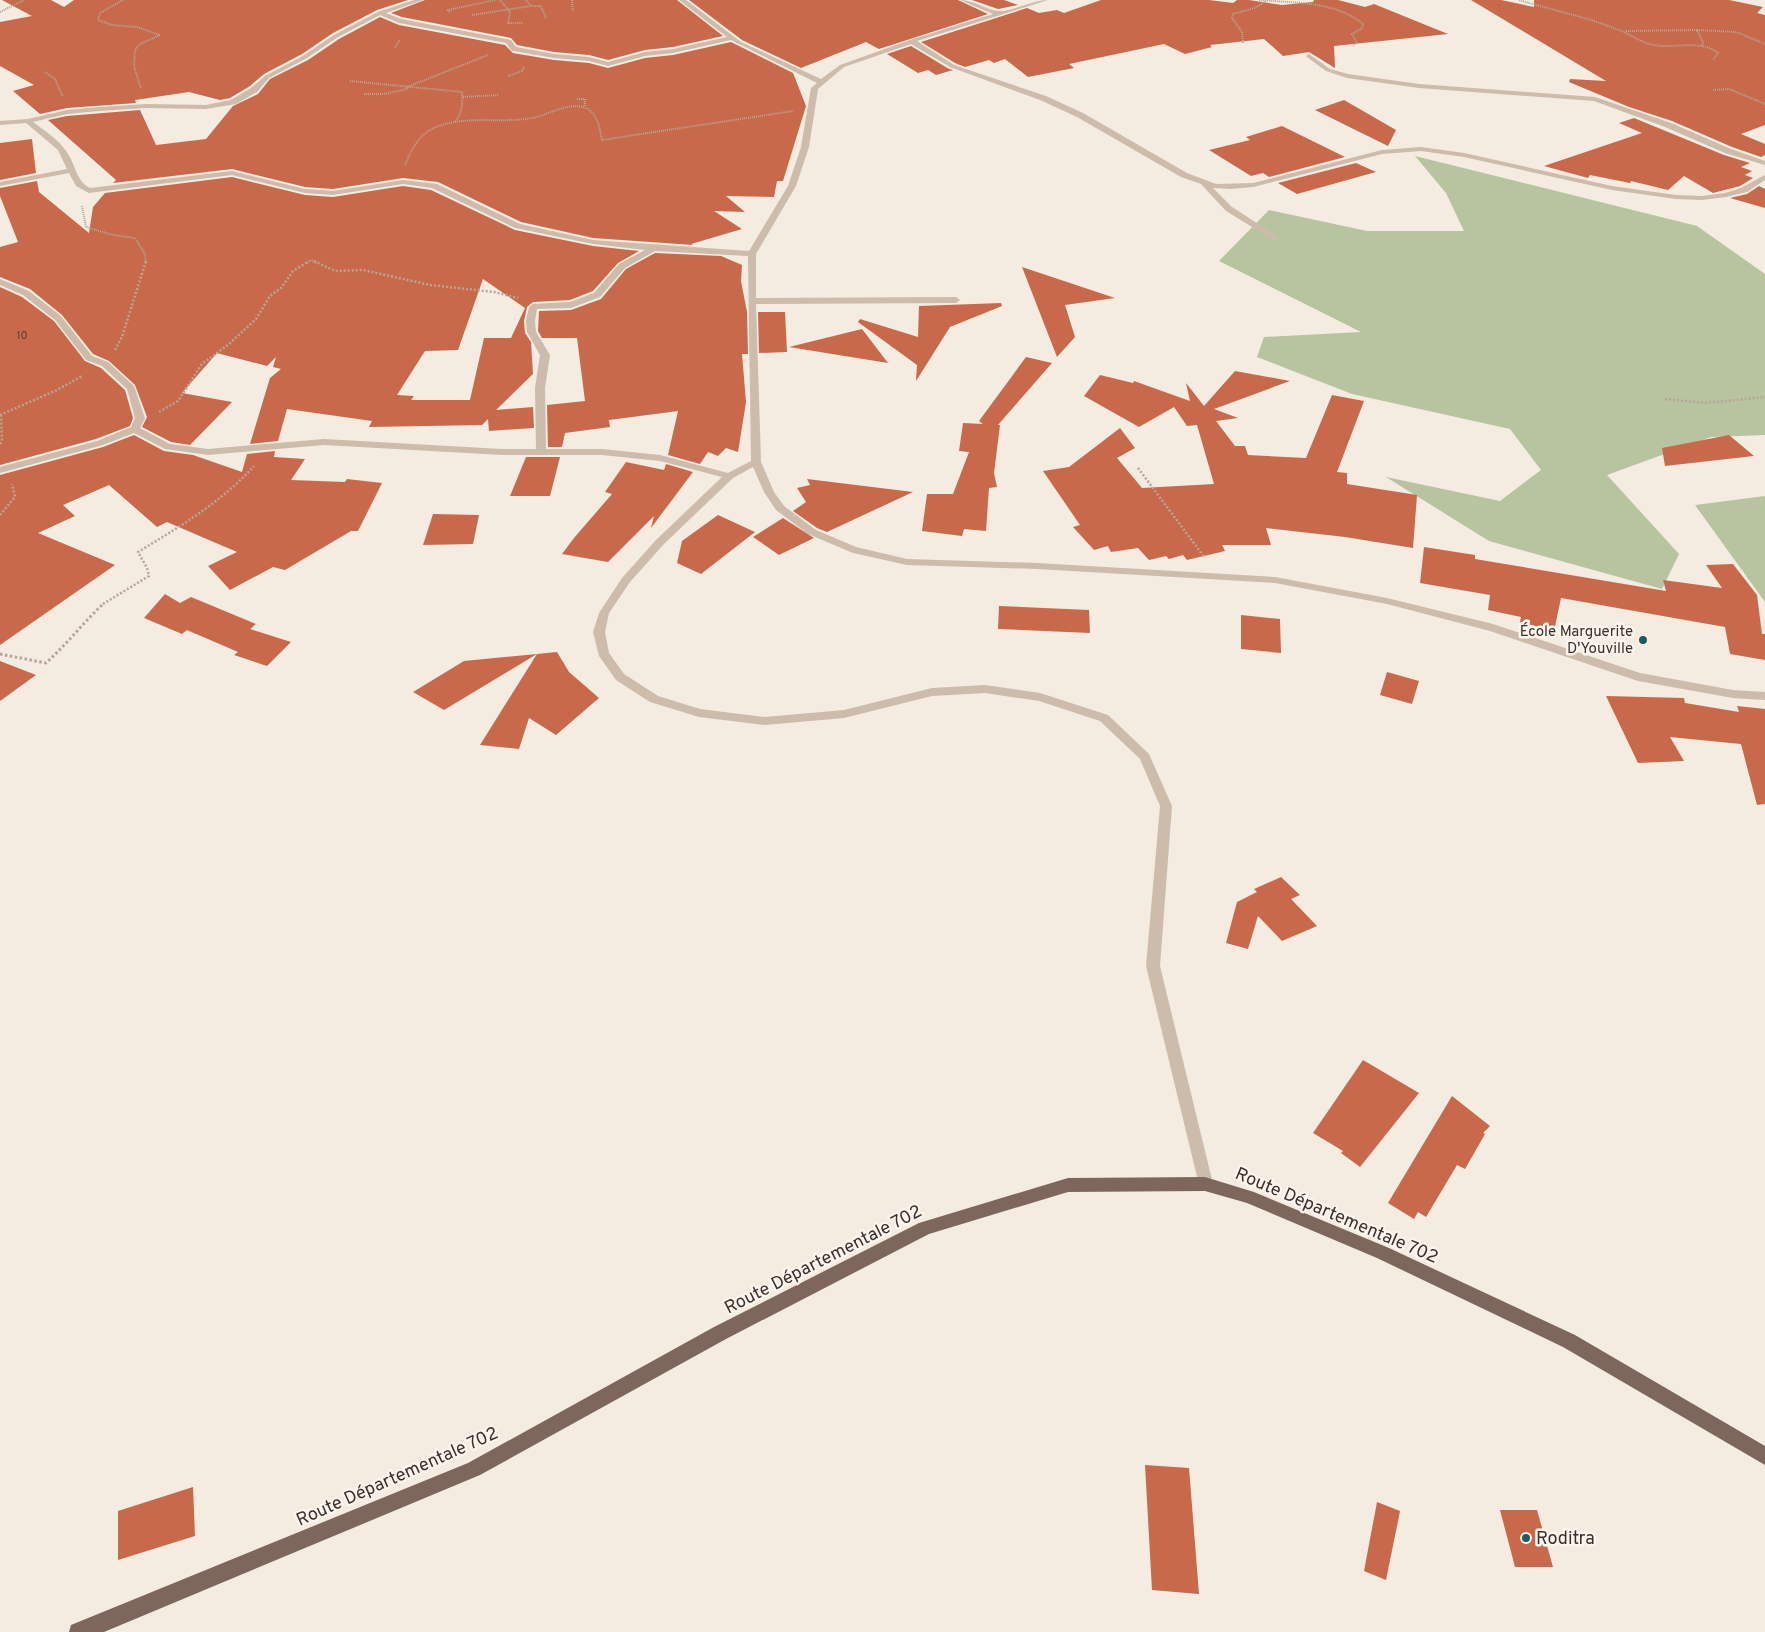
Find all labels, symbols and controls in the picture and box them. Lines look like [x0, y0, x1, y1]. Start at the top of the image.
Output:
house number: 10 [16, 329, 28, 343]
place label: École Marguerite D'Youville [1520, 622, 1633, 659]
marker: École Marguerite D'Youville [1637, 634, 1649, 646]
street label: Route Départementale 702 [1231, 1163, 1442, 1270]
street label: Route Départementale 702 [721, 1200, 926, 1320]
street label: Route Départementale 702 [293, 1422, 502, 1532]
place label: Roditra [1536, 1528, 1595, 1551]
marker: Roditra [1520, 1532, 1532, 1544]

